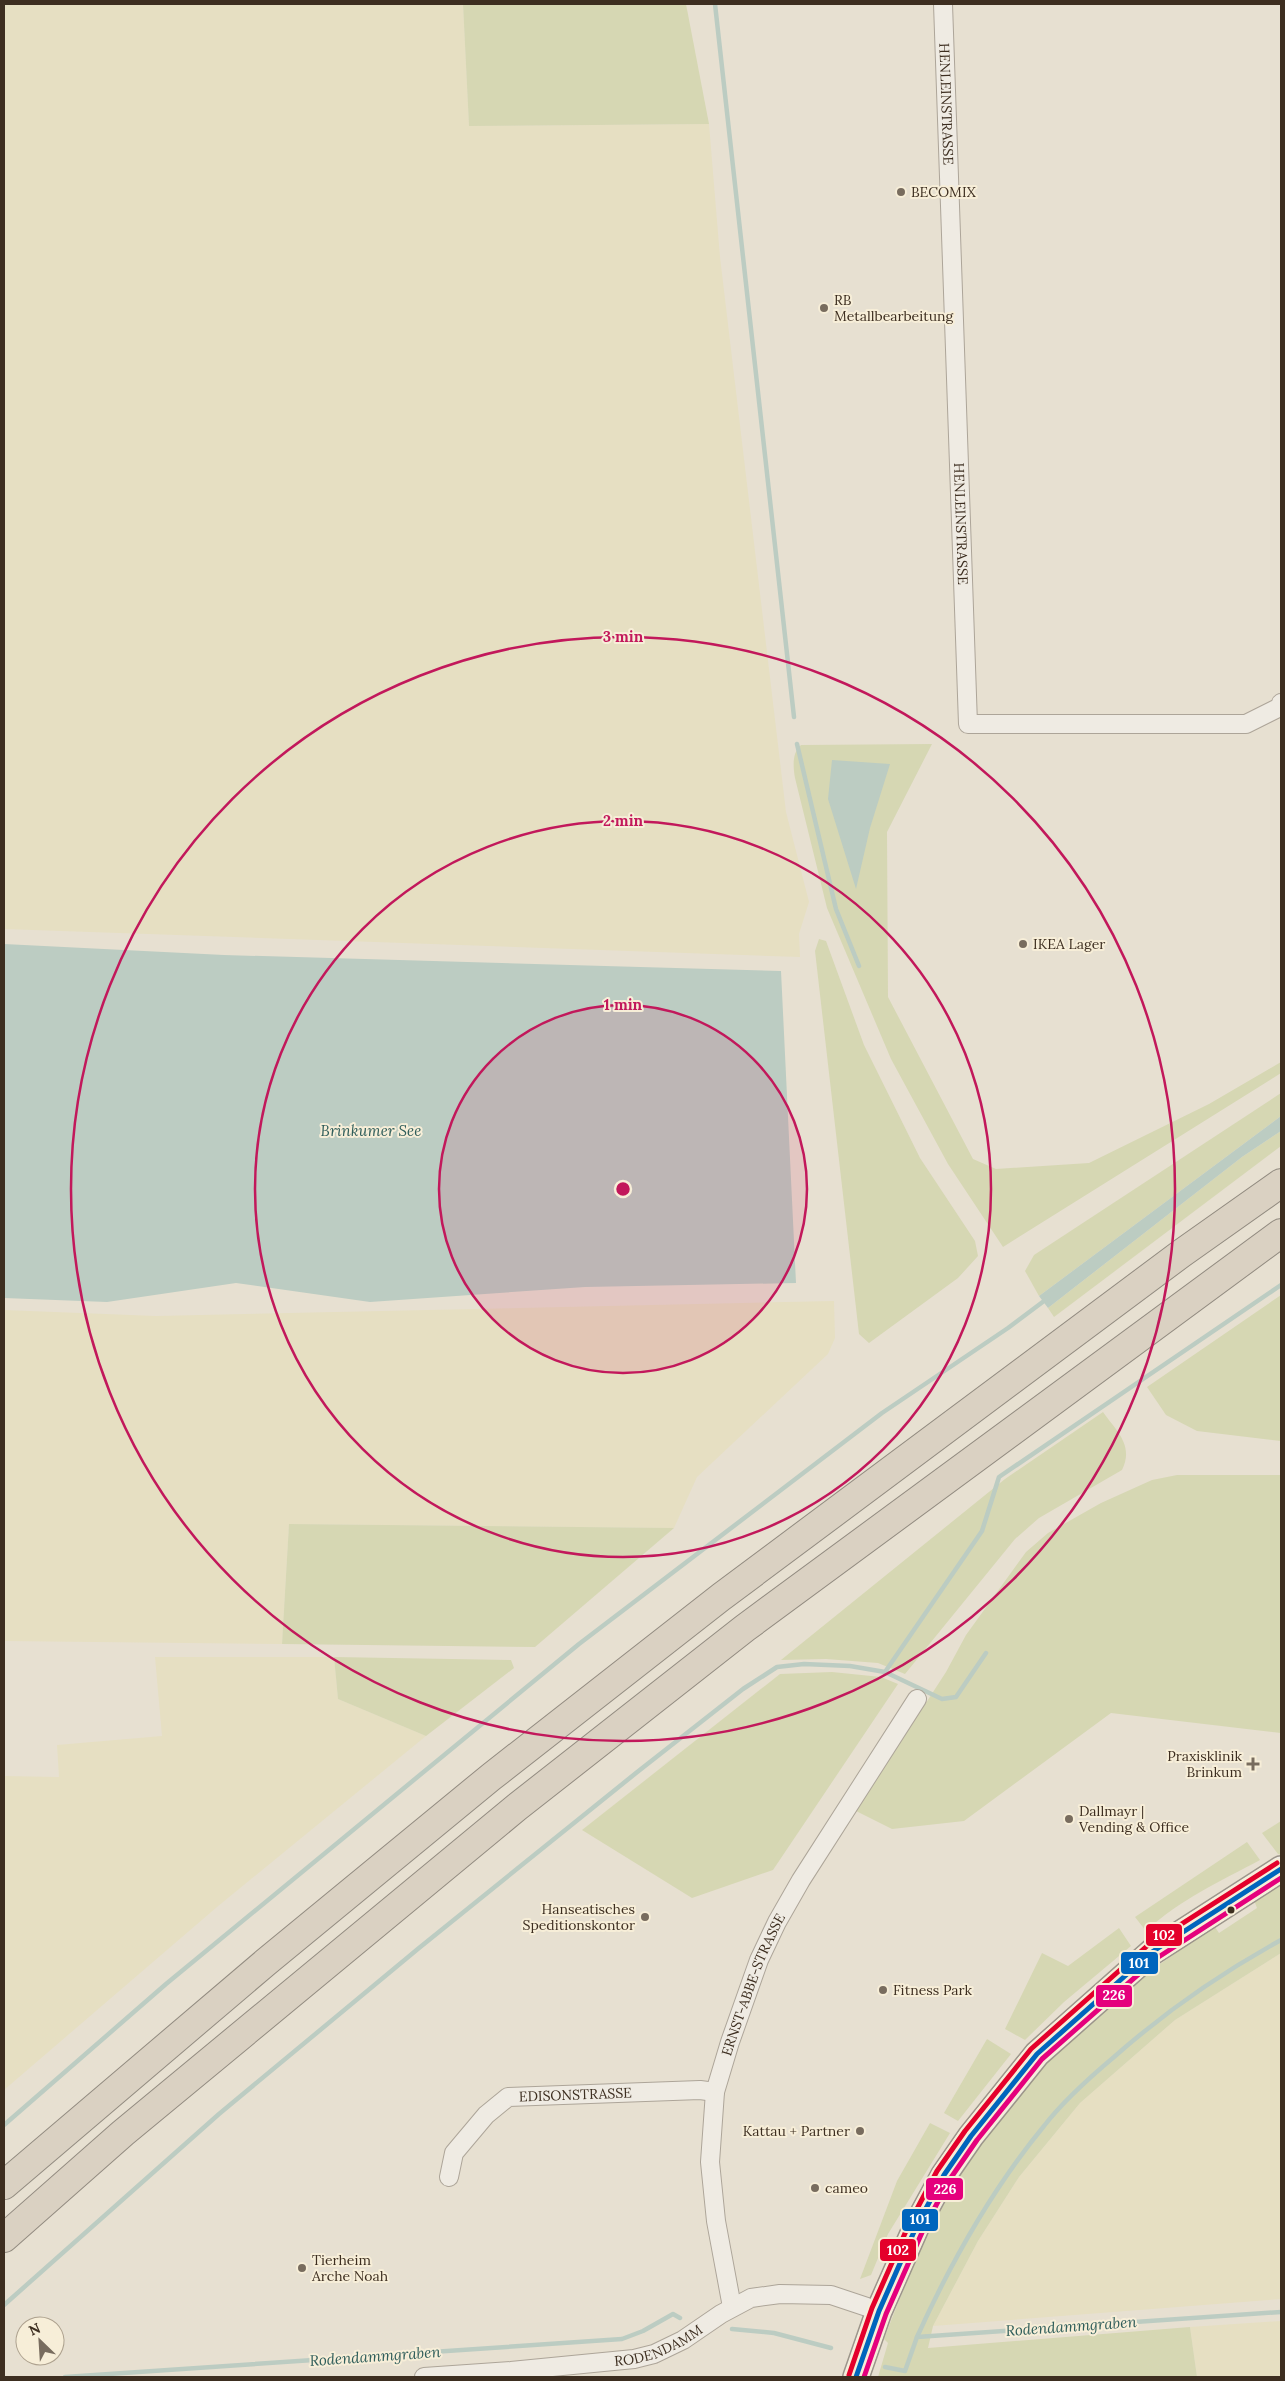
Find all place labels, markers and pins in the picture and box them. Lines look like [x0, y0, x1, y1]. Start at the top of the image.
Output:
place label: BECOMIX [911, 183, 977, 201]
marker: BECOMIX [895, 186, 907, 198]
place label: RB Metallbearbeitung [834, 291, 954, 325]
marker: RB Metallbearbeitung [818, 302, 830, 314]
place label: IKEA Lager [1033, 935, 1105, 953]
marker: IKEA Lager [1017, 938, 1029, 950]
centre of rings [614, 1180, 632, 1198]
place label: Praxisklinik Brinkum [1167, 1747, 1242, 1781]
marker: Praxisklinik Brinkum [1246, 1757, 1260, 1771]
place label: Dallmayr | Vending & Office [1078, 1802, 1189, 1836]
marker: Dallmayr | Vending & Office [1063, 1813, 1075, 1825]
place label: Hanseatisches Speditionskontor [523, 1900, 635, 1934]
unlabelled marker [1226, 1905, 1236, 1915]
marker: Hanseatisches Speditionskontor [639, 1911, 651, 1923]
place label: Fitness Park [893, 1981, 973, 1999]
marker: Fitness Park [877, 1984, 889, 1996]
place label: Kattau + Partner [743, 2122, 850, 2140]
marker: Kattau + Partner [854, 2125, 866, 2137]
place label: cameo [825, 2179, 868, 2197]
marker: cameo [809, 2182, 821, 2194]
place label: Tierheim Arche Noah [311, 2251, 388, 2285]
marker: Tierheim Arche Noah [296, 2262, 308, 2274]

